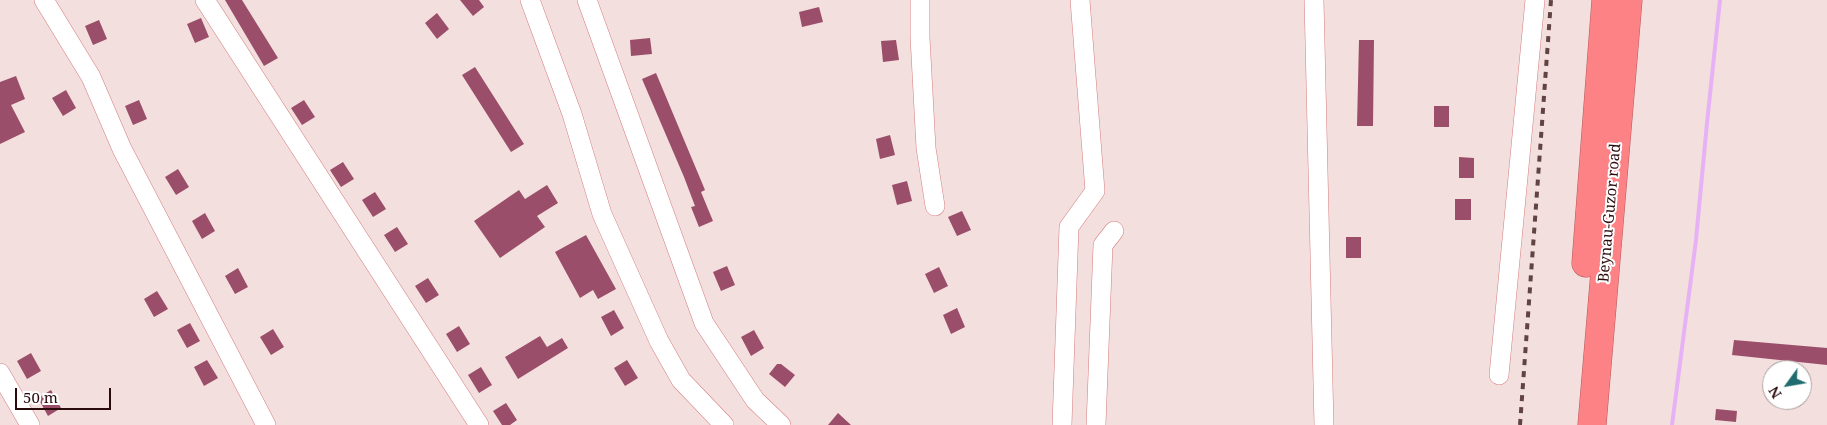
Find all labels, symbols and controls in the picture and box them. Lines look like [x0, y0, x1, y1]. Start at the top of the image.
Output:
street label: Beynau-Guzor road [1595, 143, 1625, 283]
north arrow [1762, 360, 1812, 410]
scale bar [18, 378, 114, 410]
text: N [1764, 383, 1786, 402]
text: 50 m [23, 387, 58, 407]

